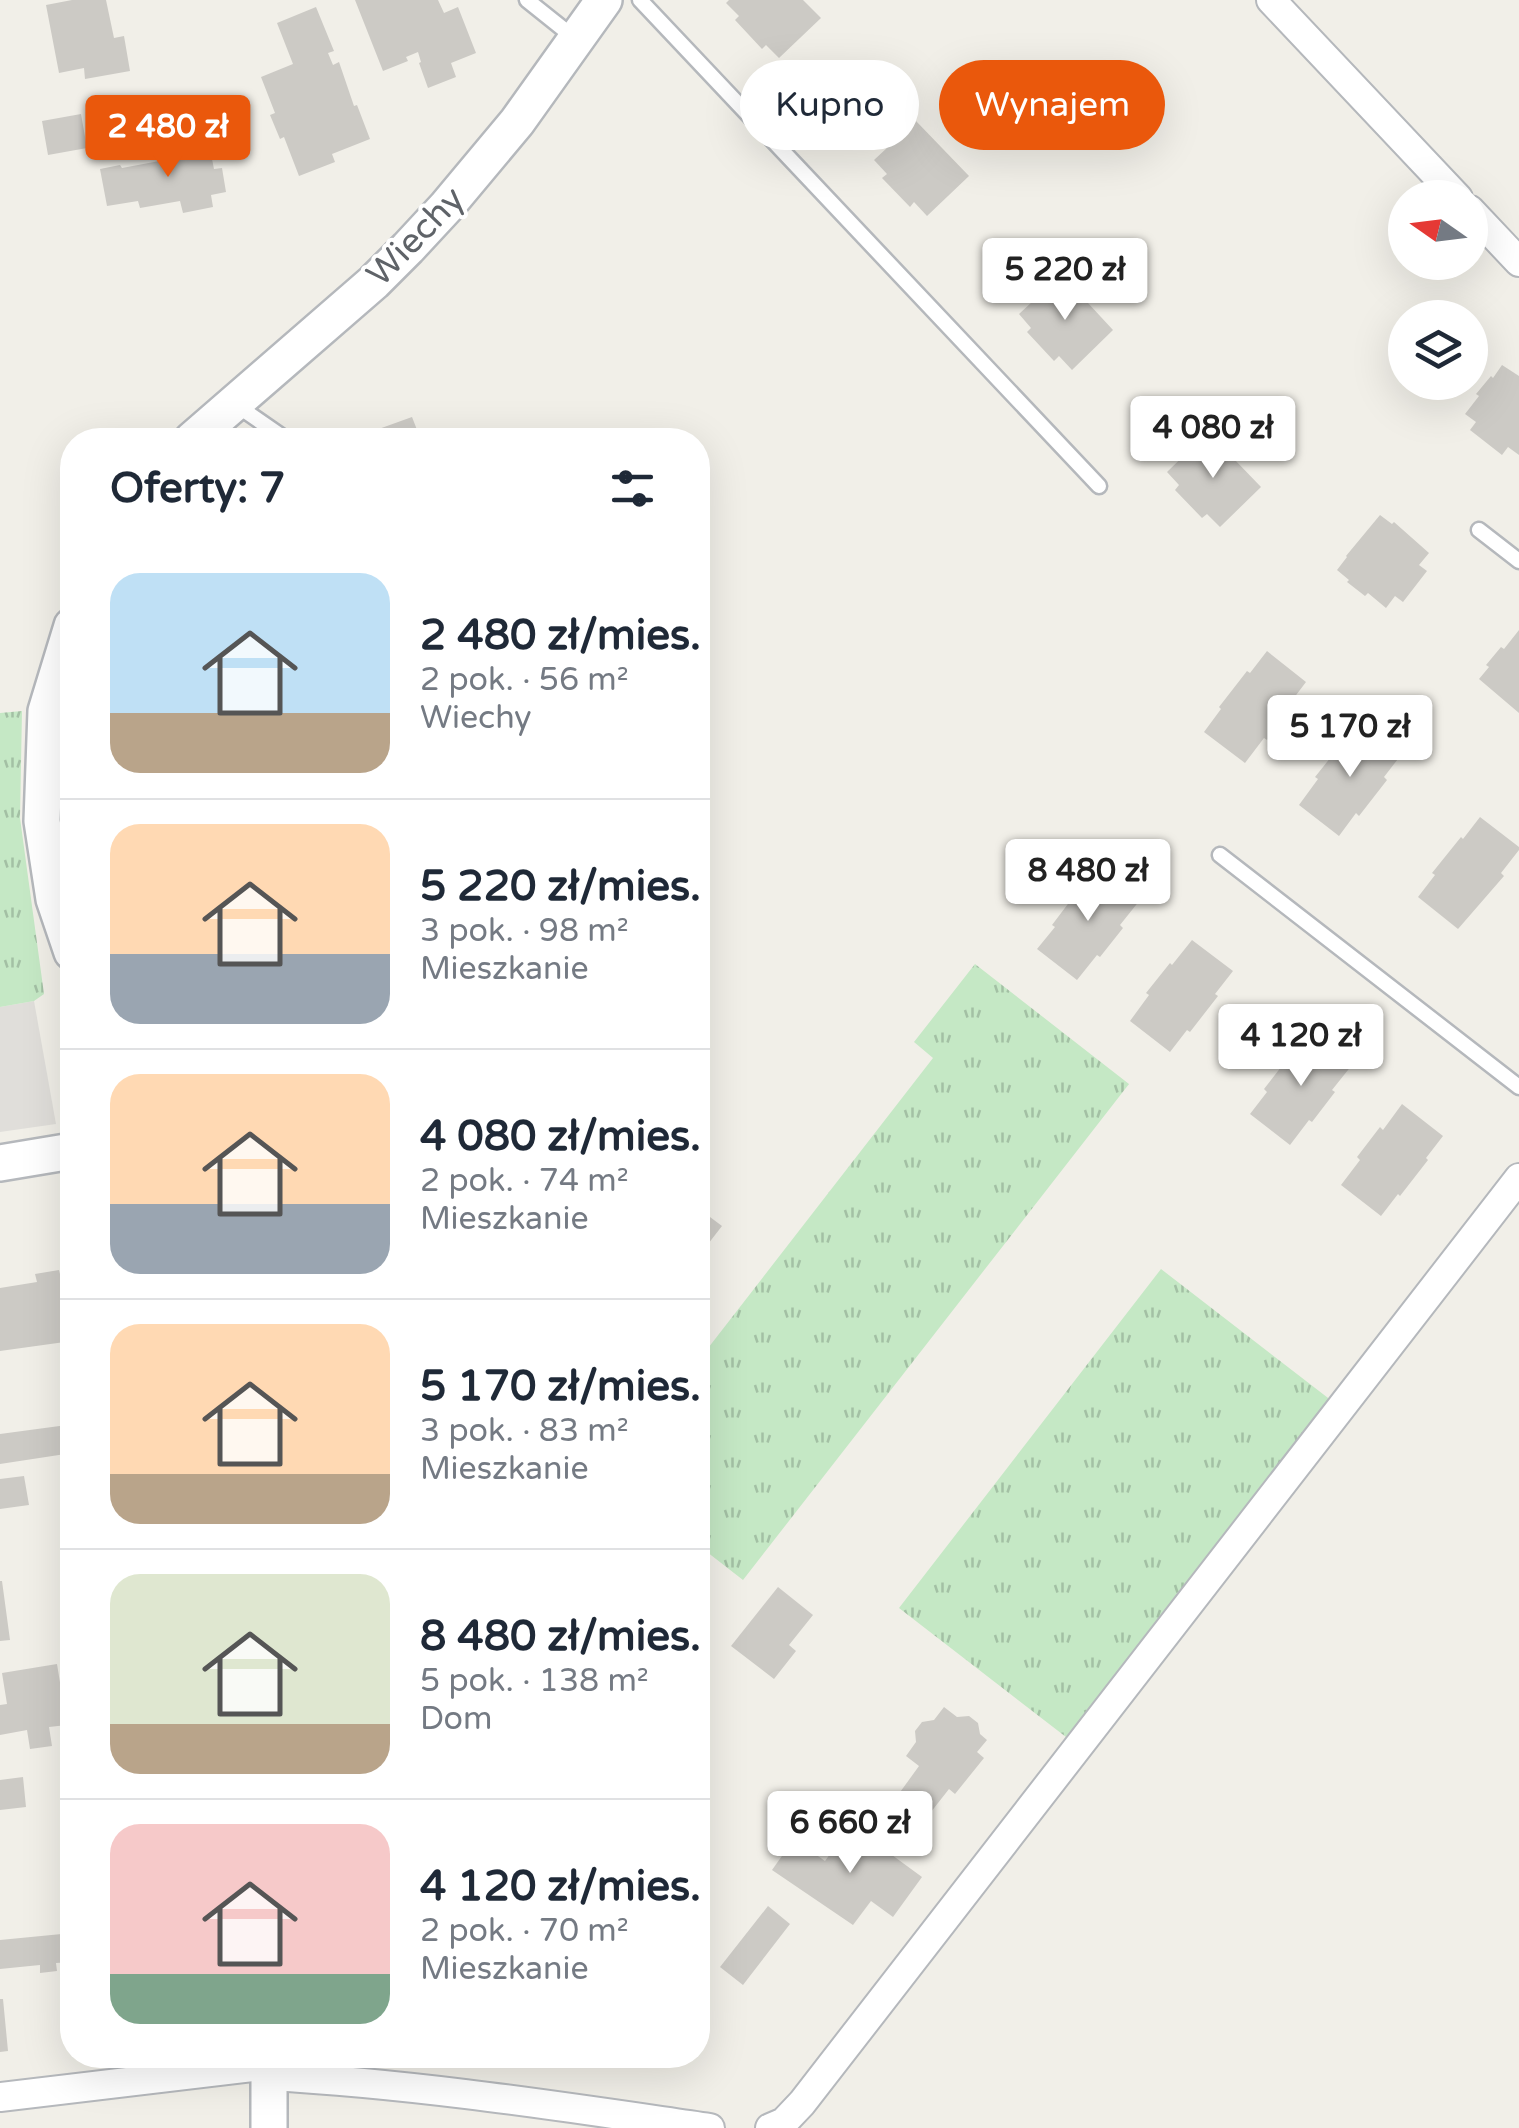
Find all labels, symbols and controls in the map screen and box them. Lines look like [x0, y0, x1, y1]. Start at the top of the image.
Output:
chip: Kupno [740, 60, 919, 150]
chip: Wynajem [939, 60, 1165, 150]
pin: 2 480 zł [65, 95, 271, 180]
text: 2 480 zł [107, 108, 229, 146]
street label: Wiechy [358, 178, 473, 295]
north arrow [1388, 180, 1488, 280]
map controls [1388, 180, 1488, 400]
pin: 5 220 zł [962, 238, 1168, 323]
text: 5 220 zł [1004, 251, 1126, 289]
button: layers [1388, 300, 1488, 400]
pin: 4 080 zł [1110, 396, 1316, 481]
text: 4 080 zł [1152, 409, 1274, 447]
icon: filters [605, 461, 660, 516]
text: Oferty: 7 [110, 463, 285, 514]
text: 2 480 zł/mies. [420, 610, 701, 661]
icon: home [190, 613, 310, 733]
text: 2 pok. · 56 m² [420, 661, 629, 699]
pin: 5 170 zł [1247, 695, 1453, 780]
text: Wiechy [420, 699, 532, 737]
text: 5 170 zł [1289, 708, 1411, 746]
pin: 8 480 zł [985, 839, 1191, 924]
text: 8 480 zł [1027, 852, 1149, 890]
text: 5 220 zł/mies. [420, 861, 701, 912]
icon: home [190, 864, 310, 984]
text: 3 pok. · 98 m² [420, 912, 629, 950]
text: Mieszkanie [420, 950, 589, 988]
pin: 4 120 zł [1198, 1004, 1404, 1089]
text: 4 120 zł [1240, 1017, 1362, 1055]
text: 4 080 zł/mies. [420, 1111, 701, 1162]
icon: home [190, 1114, 310, 1234]
text: 2 pok. · 74 m² [420, 1162, 629, 1200]
text: Mieszkanie [420, 1200, 589, 1238]
text: 5 170 zł/mies. [420, 1361, 701, 1412]
icon: home [190, 1364, 310, 1484]
text: 3 pok. · 83 m² [420, 1412, 629, 1450]
text: Mieszkanie [420, 1450, 589, 1488]
text: 8 480 zł/mies. [420, 1611, 701, 1662]
icon: home [190, 1614, 310, 1734]
text: 5 pok. · 138 m² [420, 1662, 649, 1700]
text: Dom [420, 1700, 492, 1738]
pin: 6 660 zł [747, 1791, 953, 1876]
text: 6 660 zł [789, 1804, 911, 1842]
text: 4 120 zł/mies. [420, 1861, 701, 1912]
icon: home [190, 1864, 310, 1984]
text: 2 pok. · 70 m² [420, 1912, 629, 1950]
text: Mieszkanie [420, 1950, 589, 1988]

